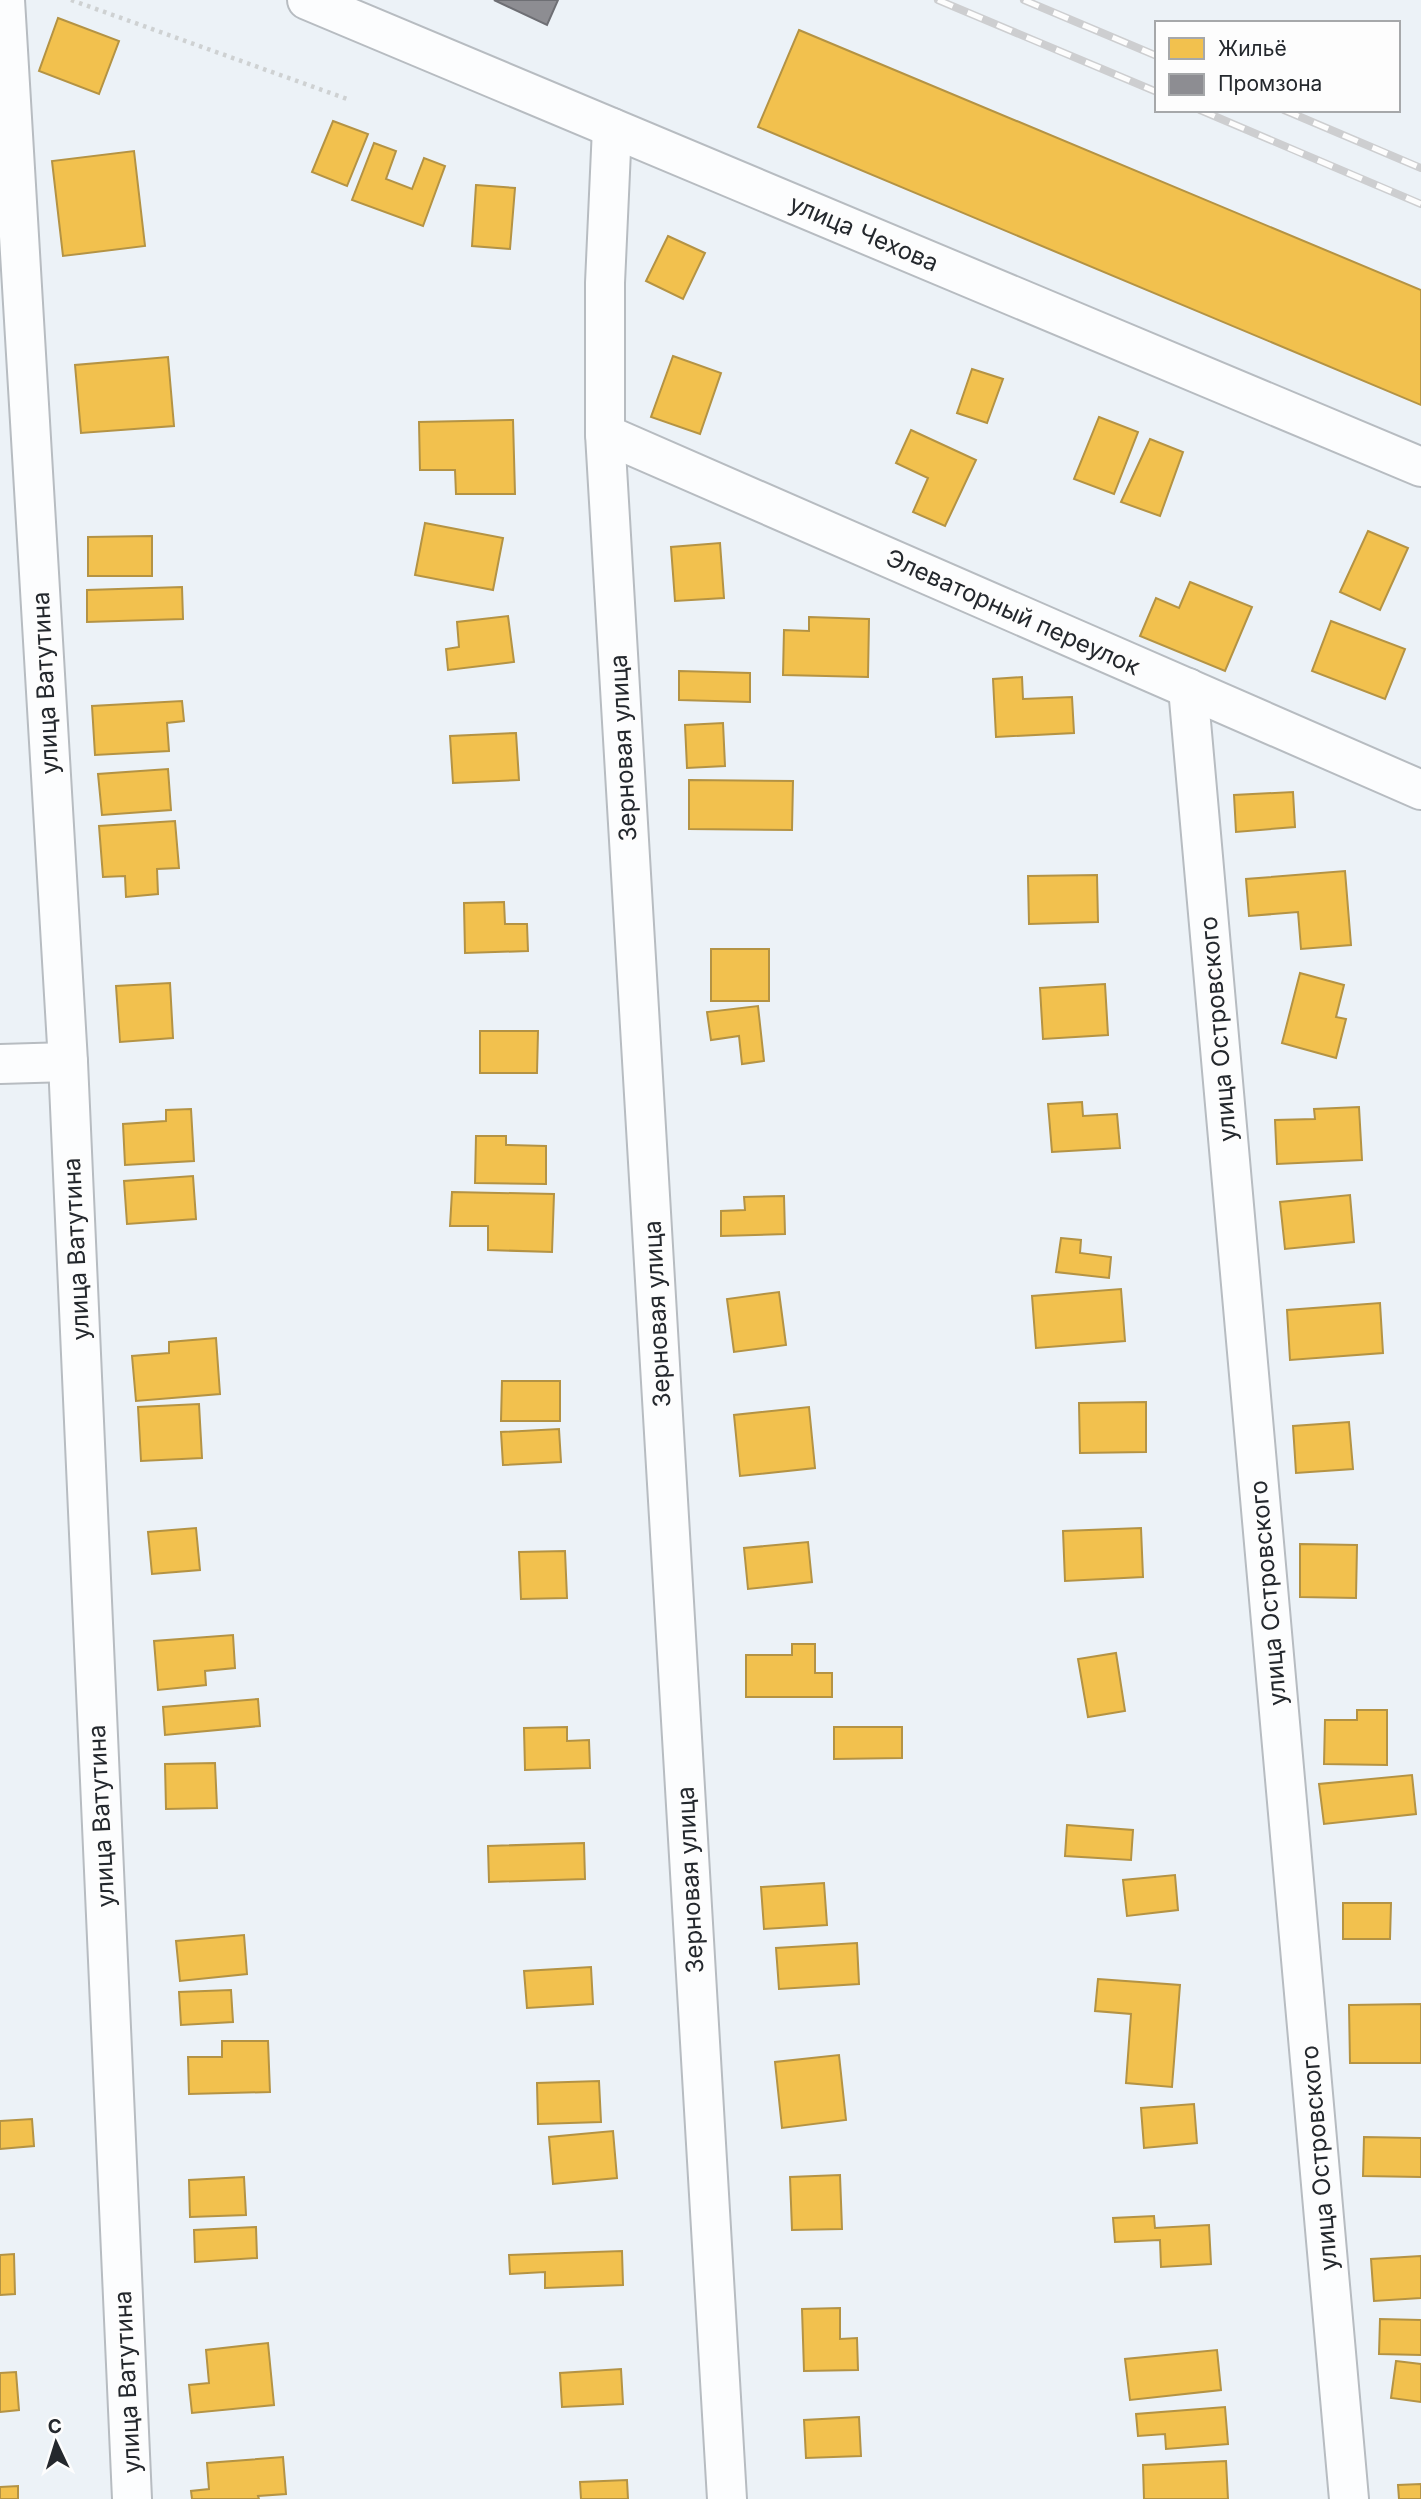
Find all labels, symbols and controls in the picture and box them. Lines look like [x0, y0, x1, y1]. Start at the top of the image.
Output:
legend [1155, 21, 1400, 112]
text: Жильё [1218, 36, 1287, 61]
text: Промзона [1218, 71, 1322, 96]
street label: улица Чехова [785, 189, 943, 277]
street label: Элеваторный переулок [882, 543, 1144, 681]
street label: улица Ватутина [26, 591, 64, 775]
street label: Зерновая улица [604, 654, 642, 842]
street label: улица Островского [1194, 915, 1242, 1143]
street label: улица Ватутина [57, 1157, 95, 1341]
street label: Зерновая улица [638, 1220, 676, 1408]
street label: улица Островского [1244, 1479, 1292, 1707]
street label: улица Ватутина [82, 1724, 120, 1908]
street label: Зерновая улица [671, 1786, 709, 1974]
street label: улица Островского [1295, 2044, 1343, 2272]
street label: улица Ватутина [108, 2290, 146, 2474]
north arrow [21, 2408, 91, 2478]
text: С [47, 2415, 63, 2439]

